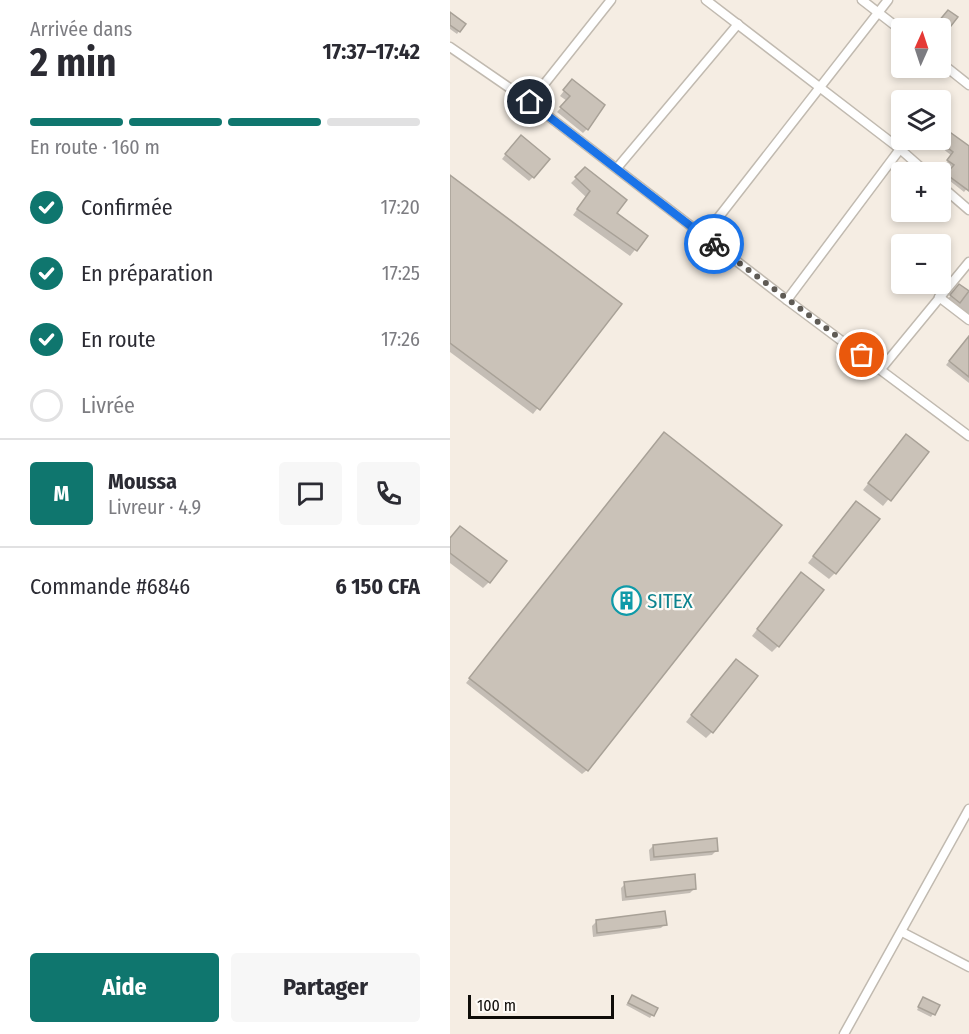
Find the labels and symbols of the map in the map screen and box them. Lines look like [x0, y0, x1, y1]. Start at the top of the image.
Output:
north arrow [891, 18, 951, 78]
pin [504, 76, 555, 127]
courier [684, 214, 744, 274]
pin [836, 329, 887, 380]
building icon: SITEX [610, 585, 642, 617]
place label: SITEX [647, 588, 693, 614]
scale bar [468, 992, 614, 1020]

